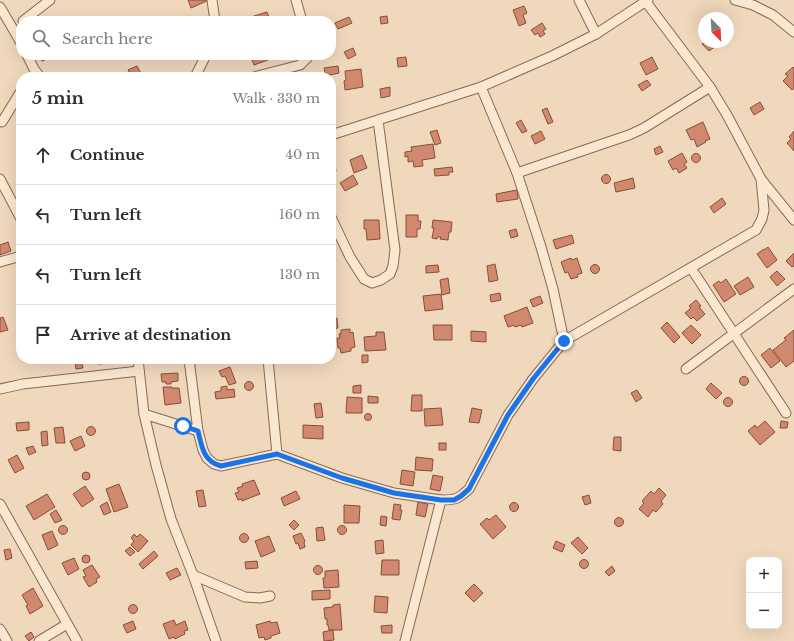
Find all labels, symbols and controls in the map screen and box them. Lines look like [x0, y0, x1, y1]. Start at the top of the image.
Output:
north arrow [698, 12, 734, 48]
search box [16, 16, 336, 60]
icon: search [30, 27, 52, 49]
text: Search here [62, 29, 153, 48]
text: 5 min [32, 88, 84, 109]
text: Walk · 330 m [232, 90, 320, 107]
icon: ahead [32, 144, 54, 166]
text: Continue [70, 145, 145, 164]
text: 40 m [285, 146, 320, 163]
icon: left [32, 204, 54, 226]
text: Turn left [70, 205, 141, 224]
text: 160 m [279, 206, 320, 223]
icon: left [32, 264, 54, 286]
text: Turn left [70, 265, 141, 284]
text: 130 m [279, 266, 320, 283]
icon: arrive [32, 324, 54, 346]
text: Arrive at destination [70, 325, 231, 344]
route end [555, 332, 573, 350]
route start [174, 417, 192, 435]
map controls [746, 557, 782, 629]
button: + [746, 557, 782, 593]
button: − [746, 593, 782, 629]

